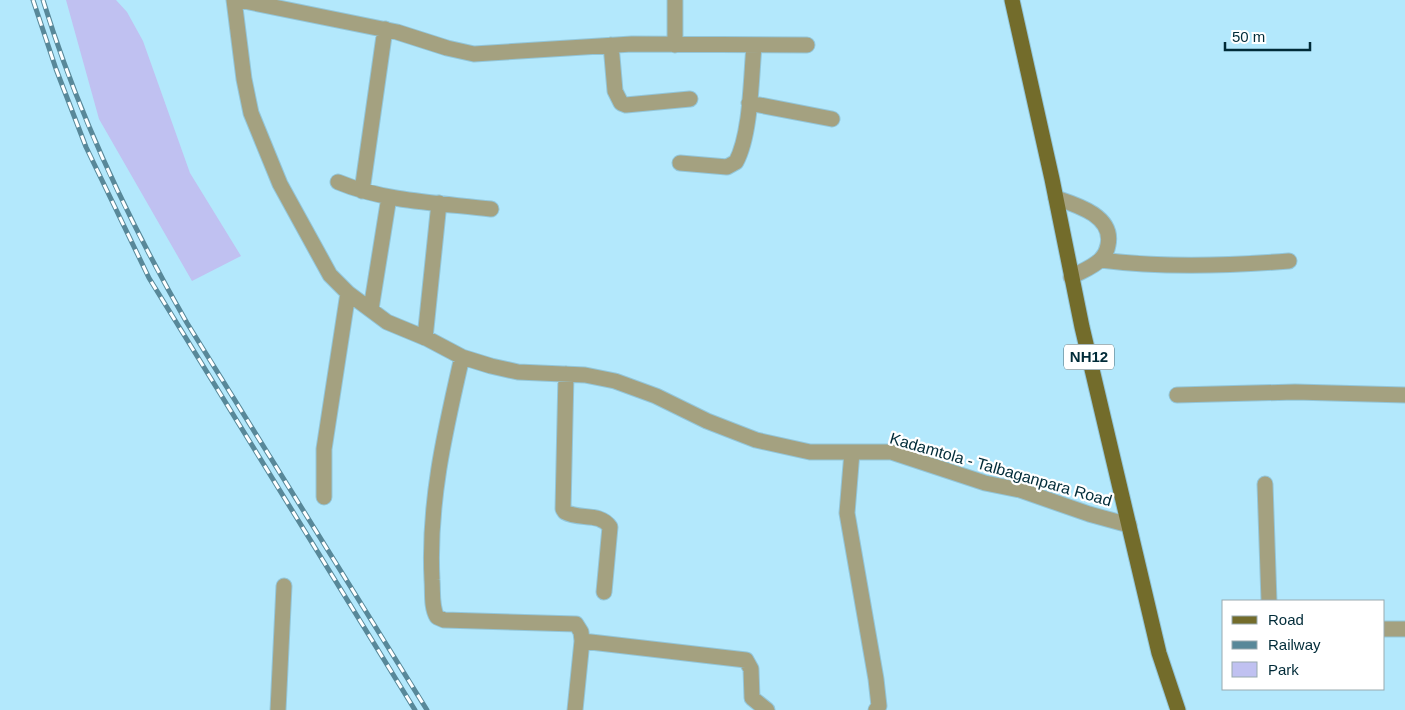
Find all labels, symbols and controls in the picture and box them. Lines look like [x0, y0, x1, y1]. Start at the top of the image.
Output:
scale bar [1225, 20, 1310, 52]
text: 50 m [1232, 28, 1265, 45]
road number: NH12 [1064, 344, 1114, 370]
street label: Kadamtola - Talbaganpara Road [888, 430, 1114, 509]
legend [1222, 600, 1385, 690]
text: Road [1268, 611, 1304, 628]
text: Railway [1268, 636, 1321, 653]
text: Park [1268, 661, 1299, 678]

